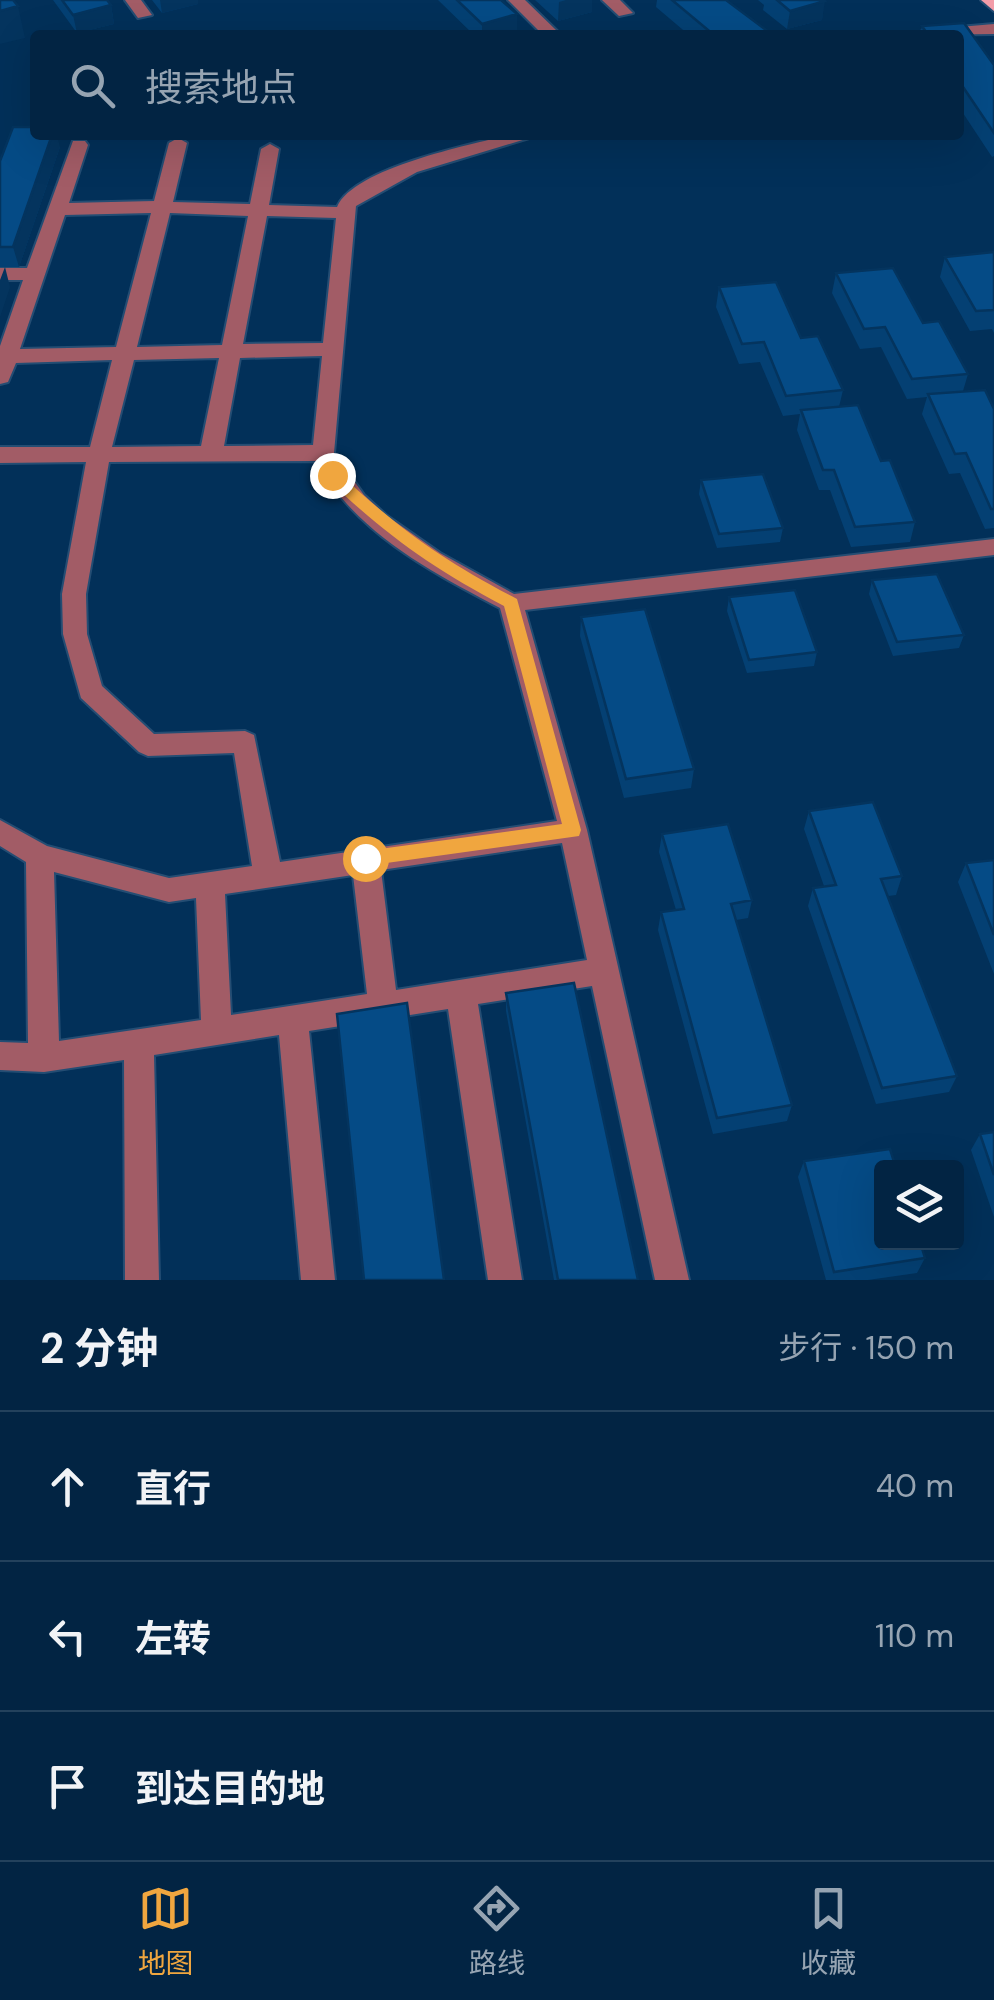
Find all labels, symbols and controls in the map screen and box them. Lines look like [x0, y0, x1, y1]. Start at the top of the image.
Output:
search box [30, 30, 964, 140]
icon: search [65, 58, 120, 113]
text: 搜索地点 [145, 63, 297, 113]
route end [310, 453, 356, 499]
route start [343, 836, 389, 882]
map controls [874, 1160, 964, 1250]
button: layers [874, 1160, 964, 1250]
text: 2 分钟 [40, 1321, 158, 1376]
text: 步行 · 150 m [778, 1327, 954, 1369]
icon: ahead [40, 1459, 95, 1514]
text: 直行 [135, 1464, 211, 1514]
text: 40 m [876, 1465, 954, 1507]
icon: left [40, 1609, 95, 1664]
text: 左转 [135, 1614, 211, 1664]
text: 110 m [875, 1615, 954, 1657]
icon: arrive [40, 1759, 95, 1814]
text: 到达目的地 [135, 1764, 325, 1814]
tab: 地图 [138, 1881, 194, 1982]
tab: 路线 [469, 1881, 525, 1982]
tab: 收藏 [800, 1881, 856, 1982]

